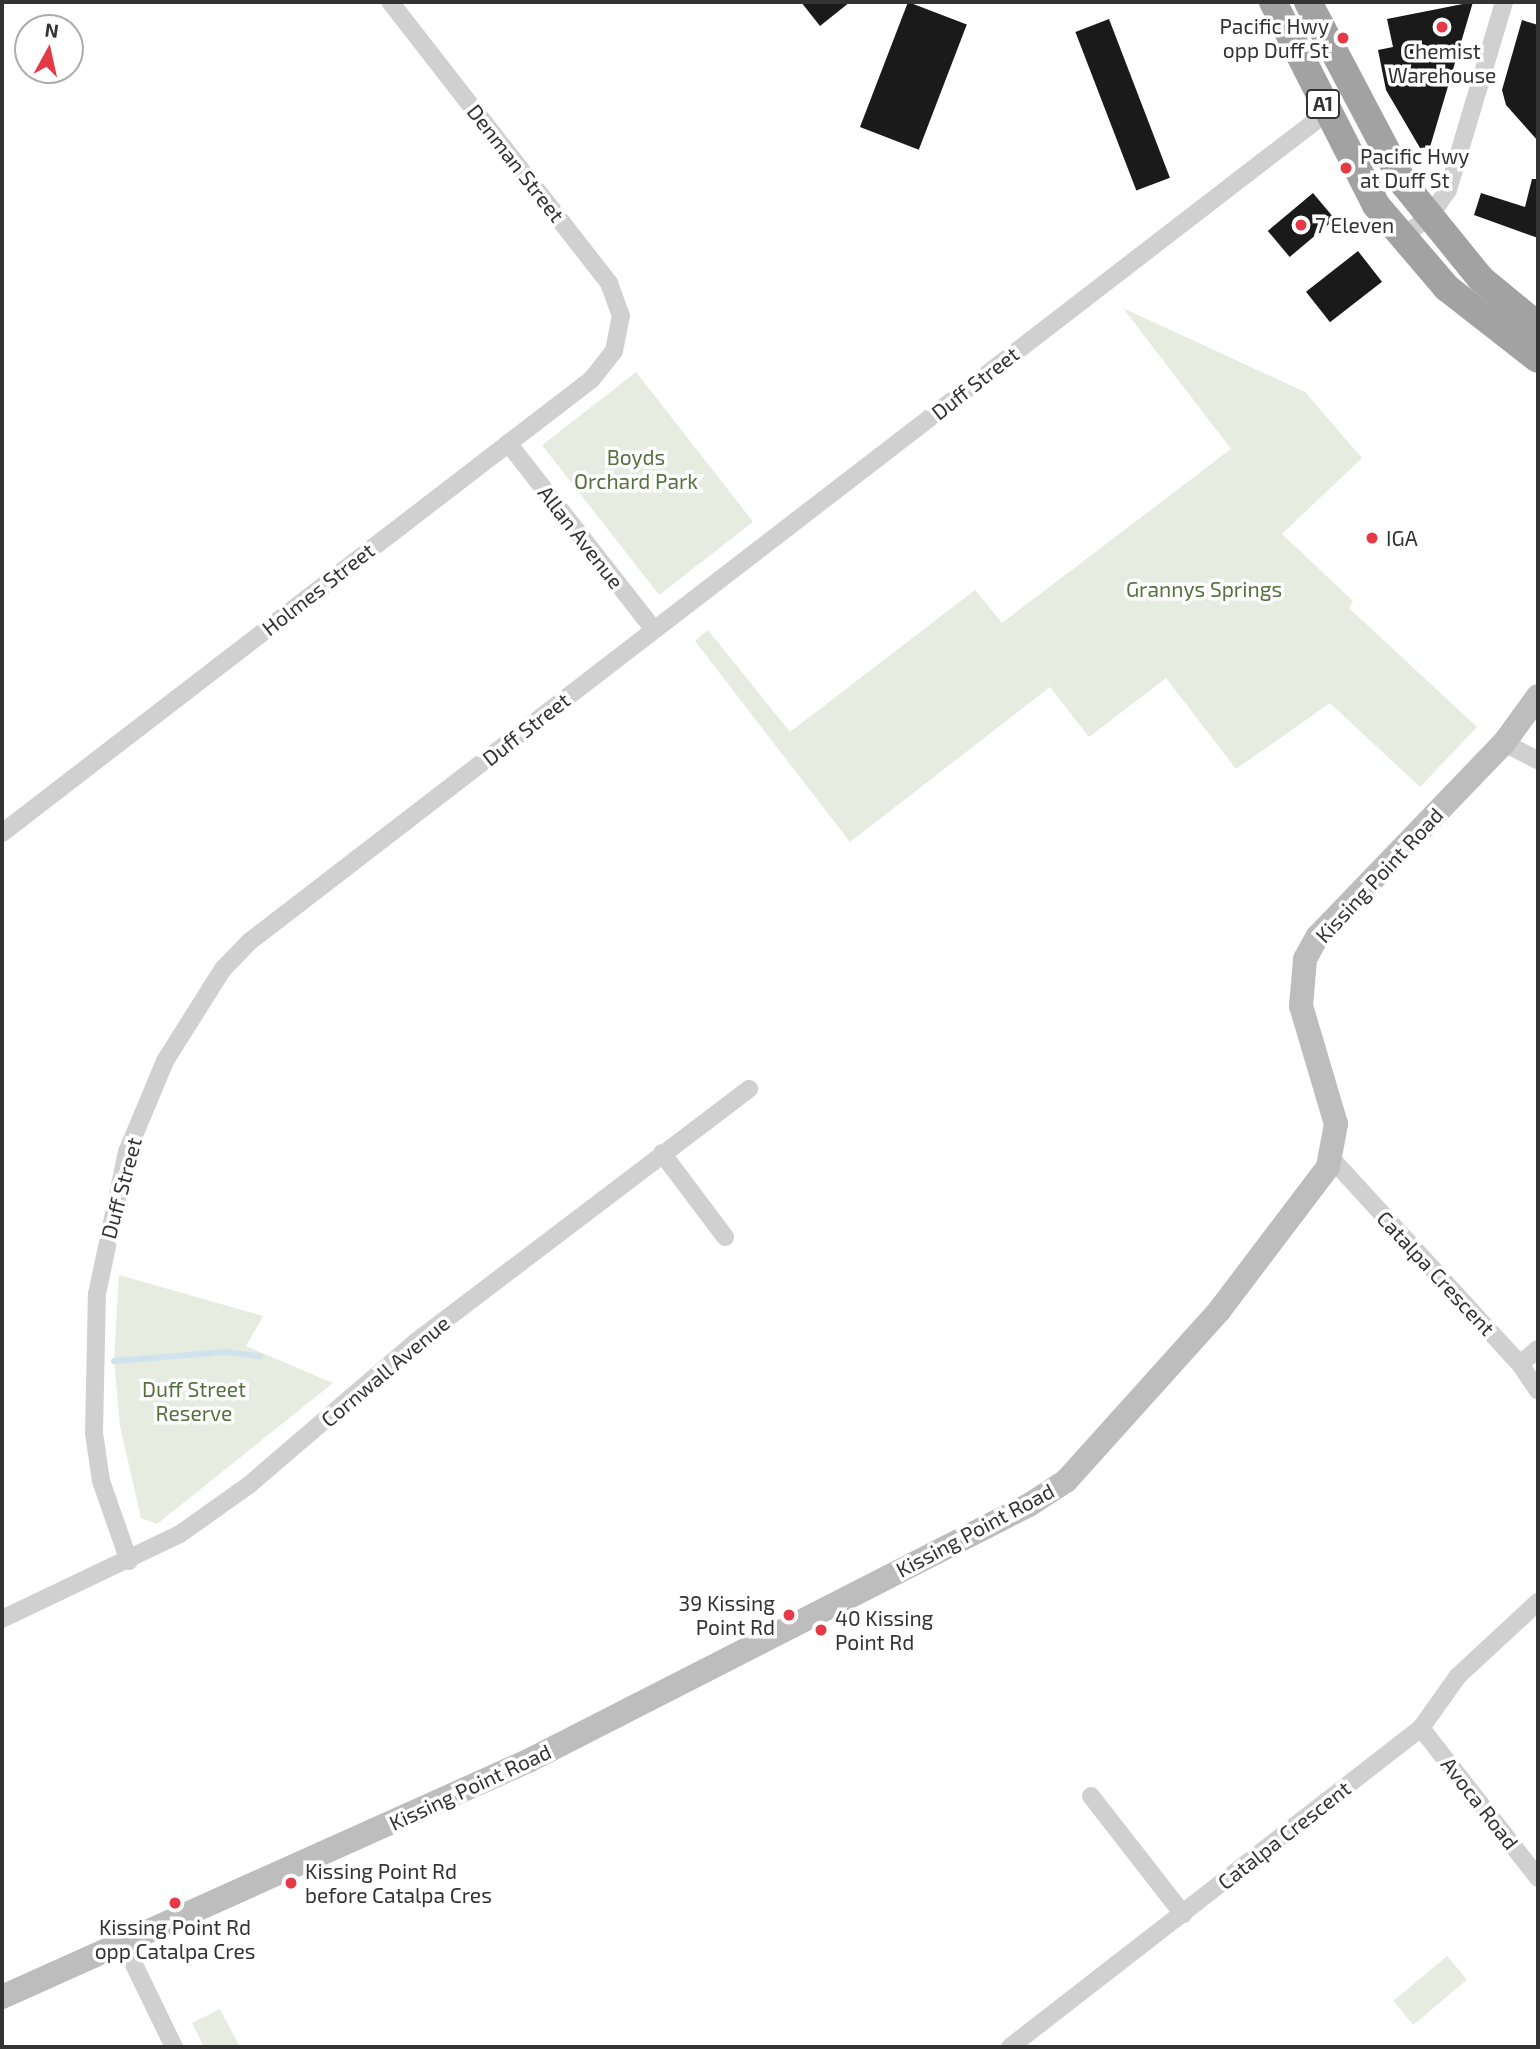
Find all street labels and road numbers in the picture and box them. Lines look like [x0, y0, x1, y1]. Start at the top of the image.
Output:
road number: A1 [1306, 88, 1340, 120]
street label: Denman Street [462, 99, 570, 227]
street label: Duff Street [926, 341, 1024, 425]
street label: Allan Avenue [533, 480, 629, 594]
street label: Holmes Street [257, 537, 379, 641]
street label: Duff Street [477, 687, 575, 771]
street label: Kissing Point Road [1310, 802, 1448, 948]
street label: Duff Street [95, 1135, 147, 1241]
street label: Catalpa Crescent [1372, 1205, 1500, 1341]
street label: Cornwall Avenue [315, 1310, 455, 1432]
street label: Kissing Point Road [892, 1478, 1058, 1582]
street label: Kissing Point Road [385, 1739, 555, 1835]
street label: Avoca Road [1436, 1752, 1524, 1854]
street label: Catalpa Crescent [1213, 1775, 1355, 1895]

